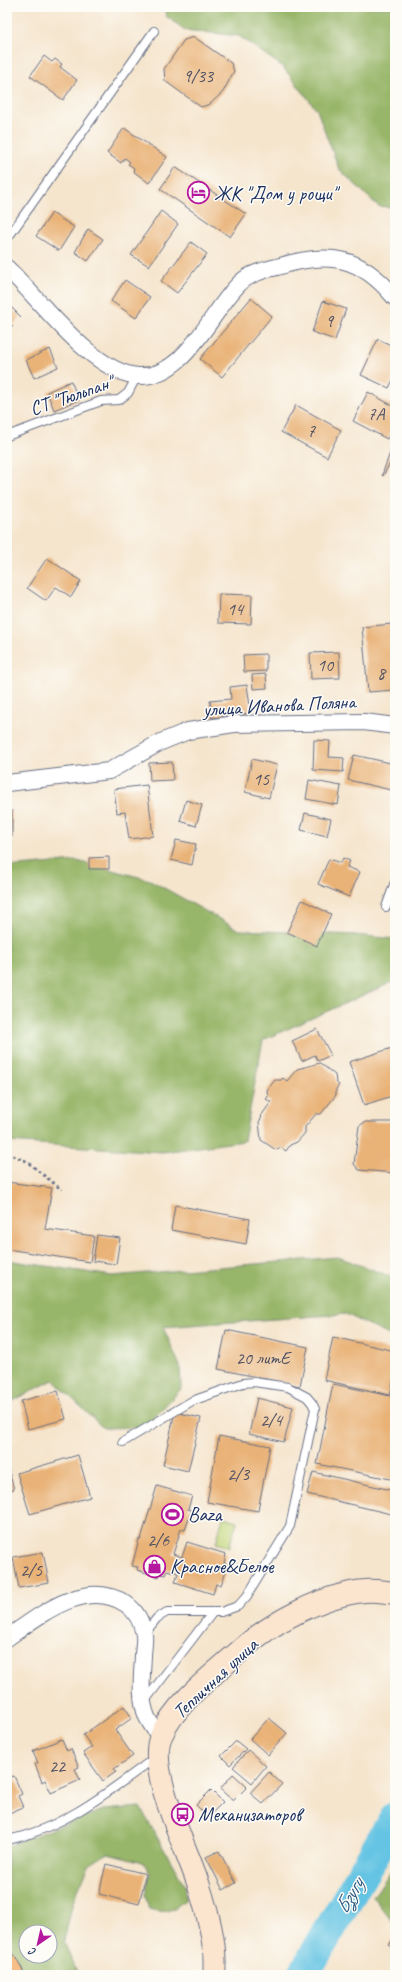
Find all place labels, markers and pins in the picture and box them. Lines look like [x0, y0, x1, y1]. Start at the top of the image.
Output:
hotel icon: ЖК "Дом у рощи" [185, 180, 211, 206]
place label: ЖК "Дом у рощи" [214, 181, 341, 206]
sports icon: Baza [160, 1501, 186, 1527]
place label: Baza [188, 1502, 223, 1527]
shop icon: Красное&Белое [141, 1553, 167, 1579]
place label: Красное&Белое [170, 1554, 275, 1579]
bus stop icon: Механизаторов [170, 1801, 196, 1827]
place label: Механизаторов [198, 1802, 305, 1827]

